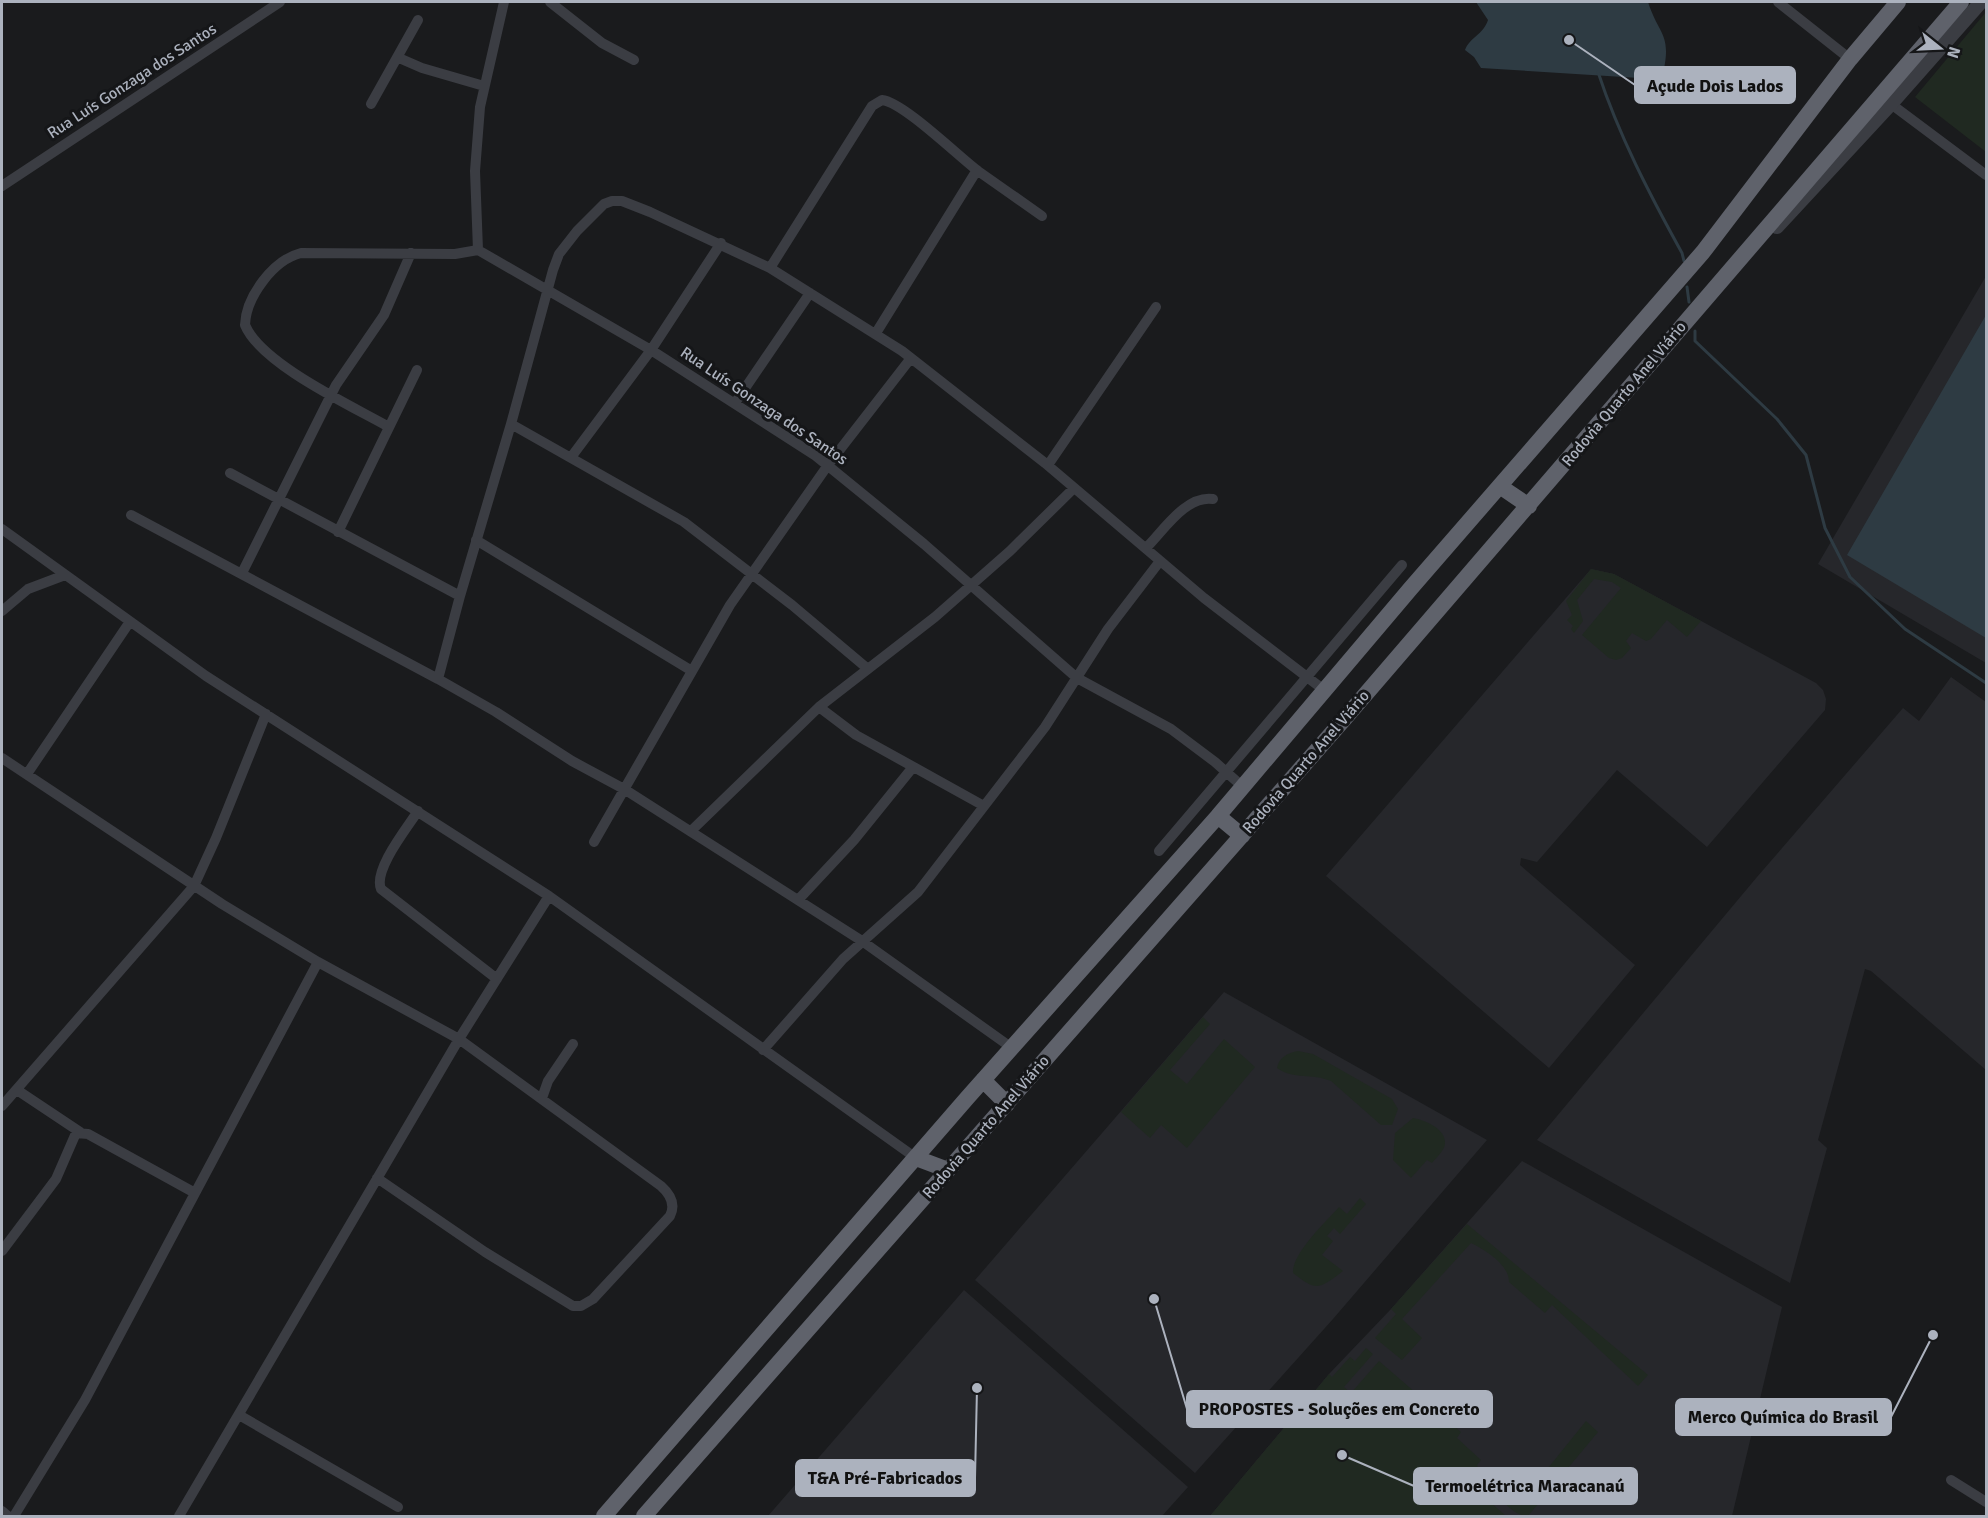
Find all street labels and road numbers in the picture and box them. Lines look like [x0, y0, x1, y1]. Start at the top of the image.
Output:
street label: Rua Luís Gonzaga dos Santos [44, 19, 220, 143]
street label: Rodovia Quarto Anel Viário [1557, 317, 1691, 471]
street label: Rua Luís Gonzaga dos Santos [677, 342, 851, 470]
street label: Rodovia Quarto Anel Viário [1238, 686, 1374, 838]
street label: Rodovia Quarto Anel Viário [918, 1051, 1054, 1203]

